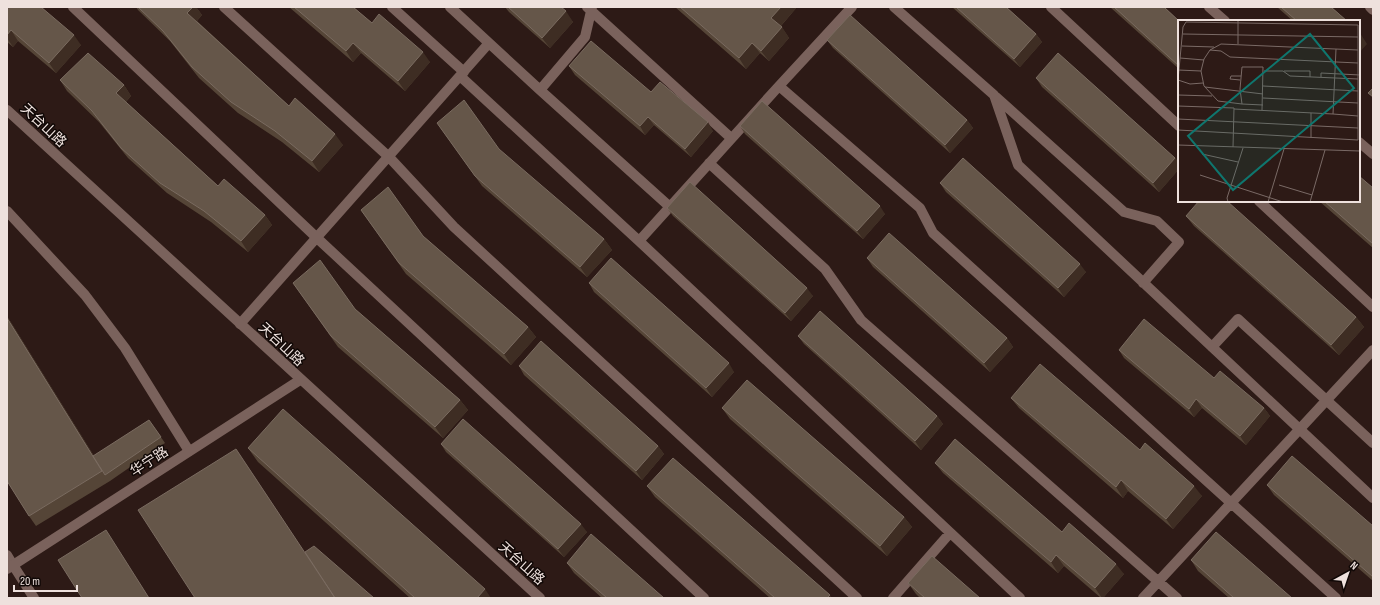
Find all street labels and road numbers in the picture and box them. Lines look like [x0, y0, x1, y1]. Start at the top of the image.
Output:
street label: 天台山路 [17, 100, 70, 151]
street label: 天台山路 [255, 319, 308, 370]
street label: 华宁路 [127, 443, 172, 480]
street label: 天台山路 [495, 538, 548, 588]

